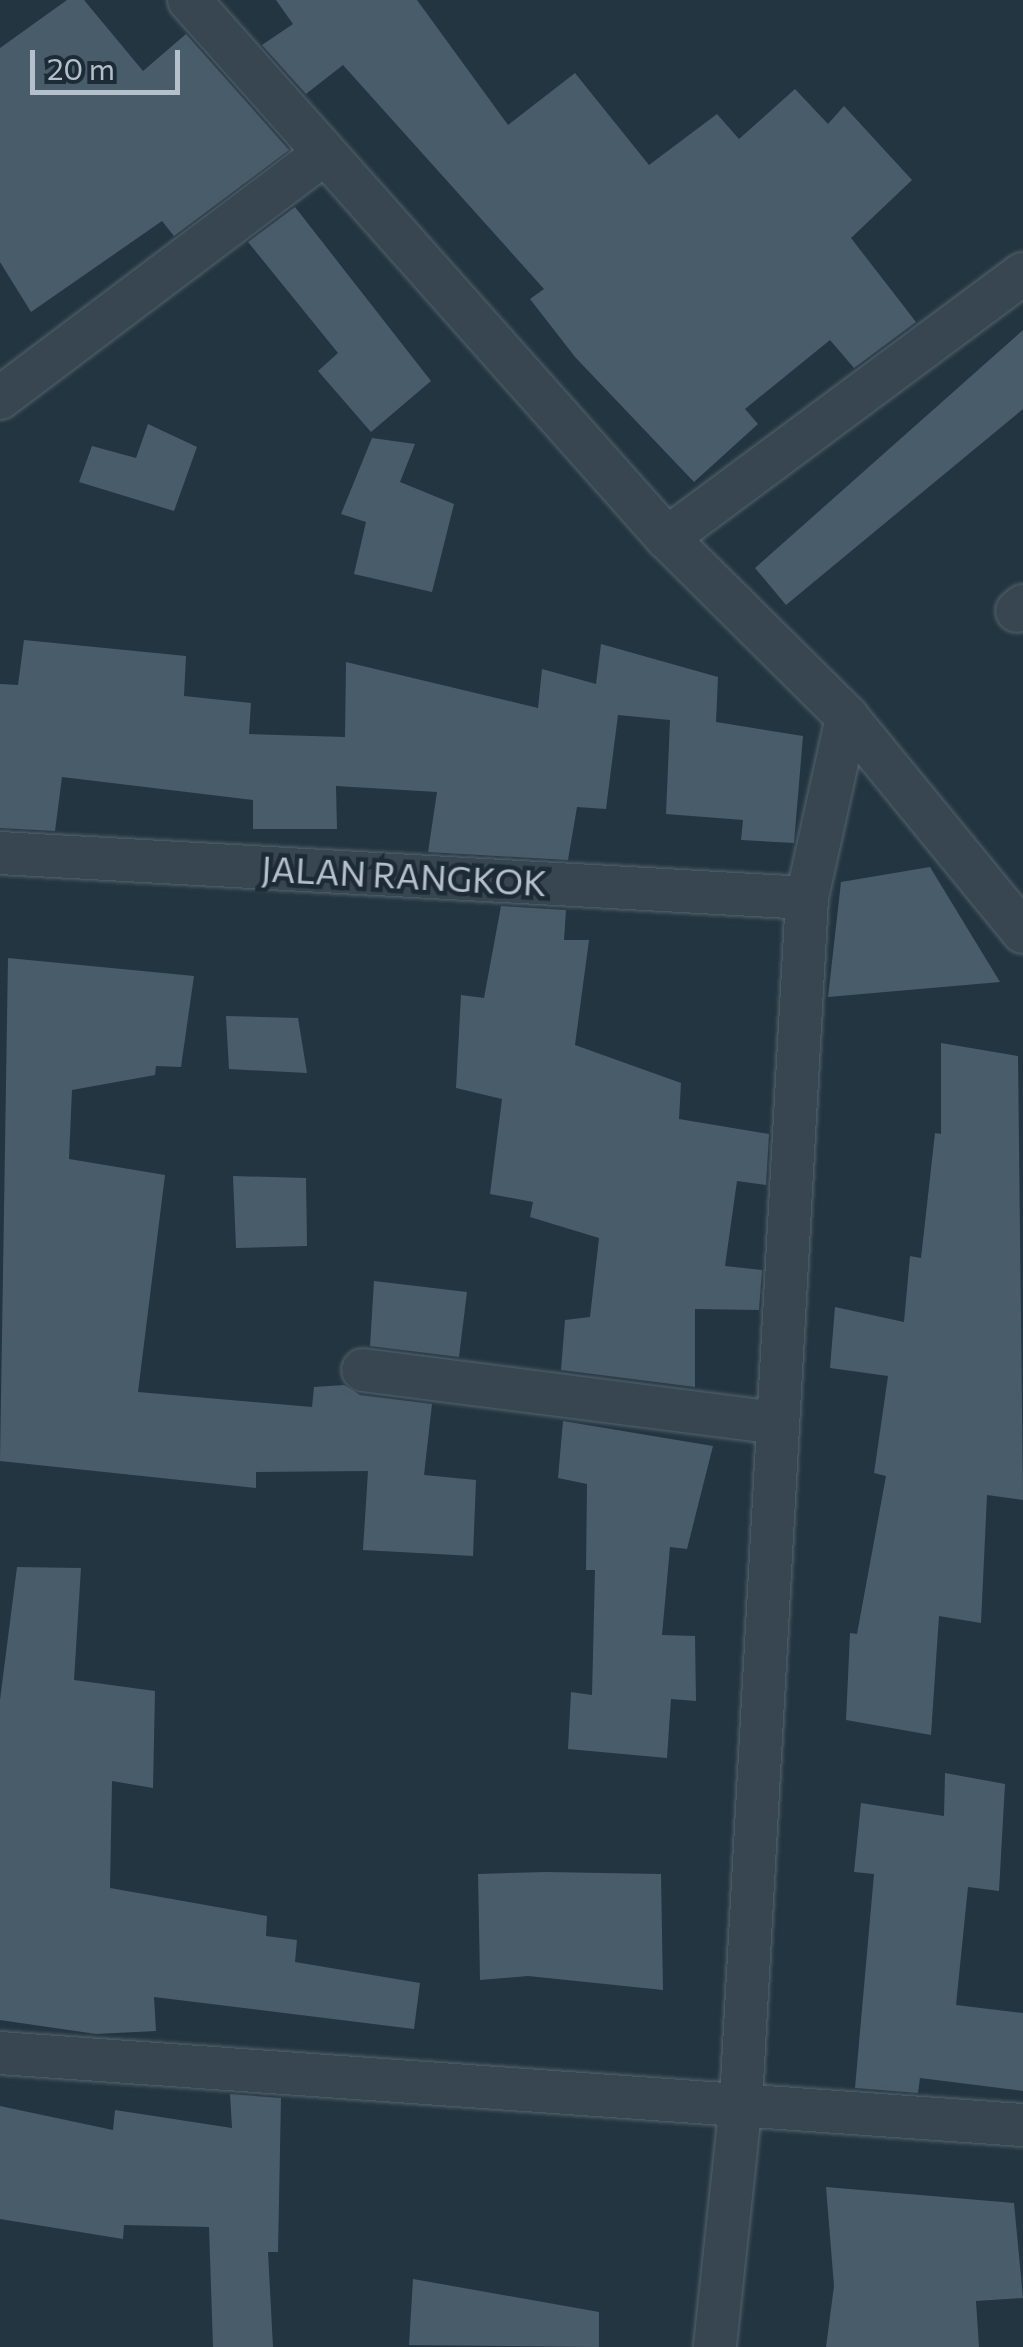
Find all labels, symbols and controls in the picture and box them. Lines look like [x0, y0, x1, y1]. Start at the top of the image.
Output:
scale bar [35, 30, 185, 92]
text: 20 m [47, 49, 115, 86]
street label: JALAN RANGKOK [260, 847, 548, 903]

